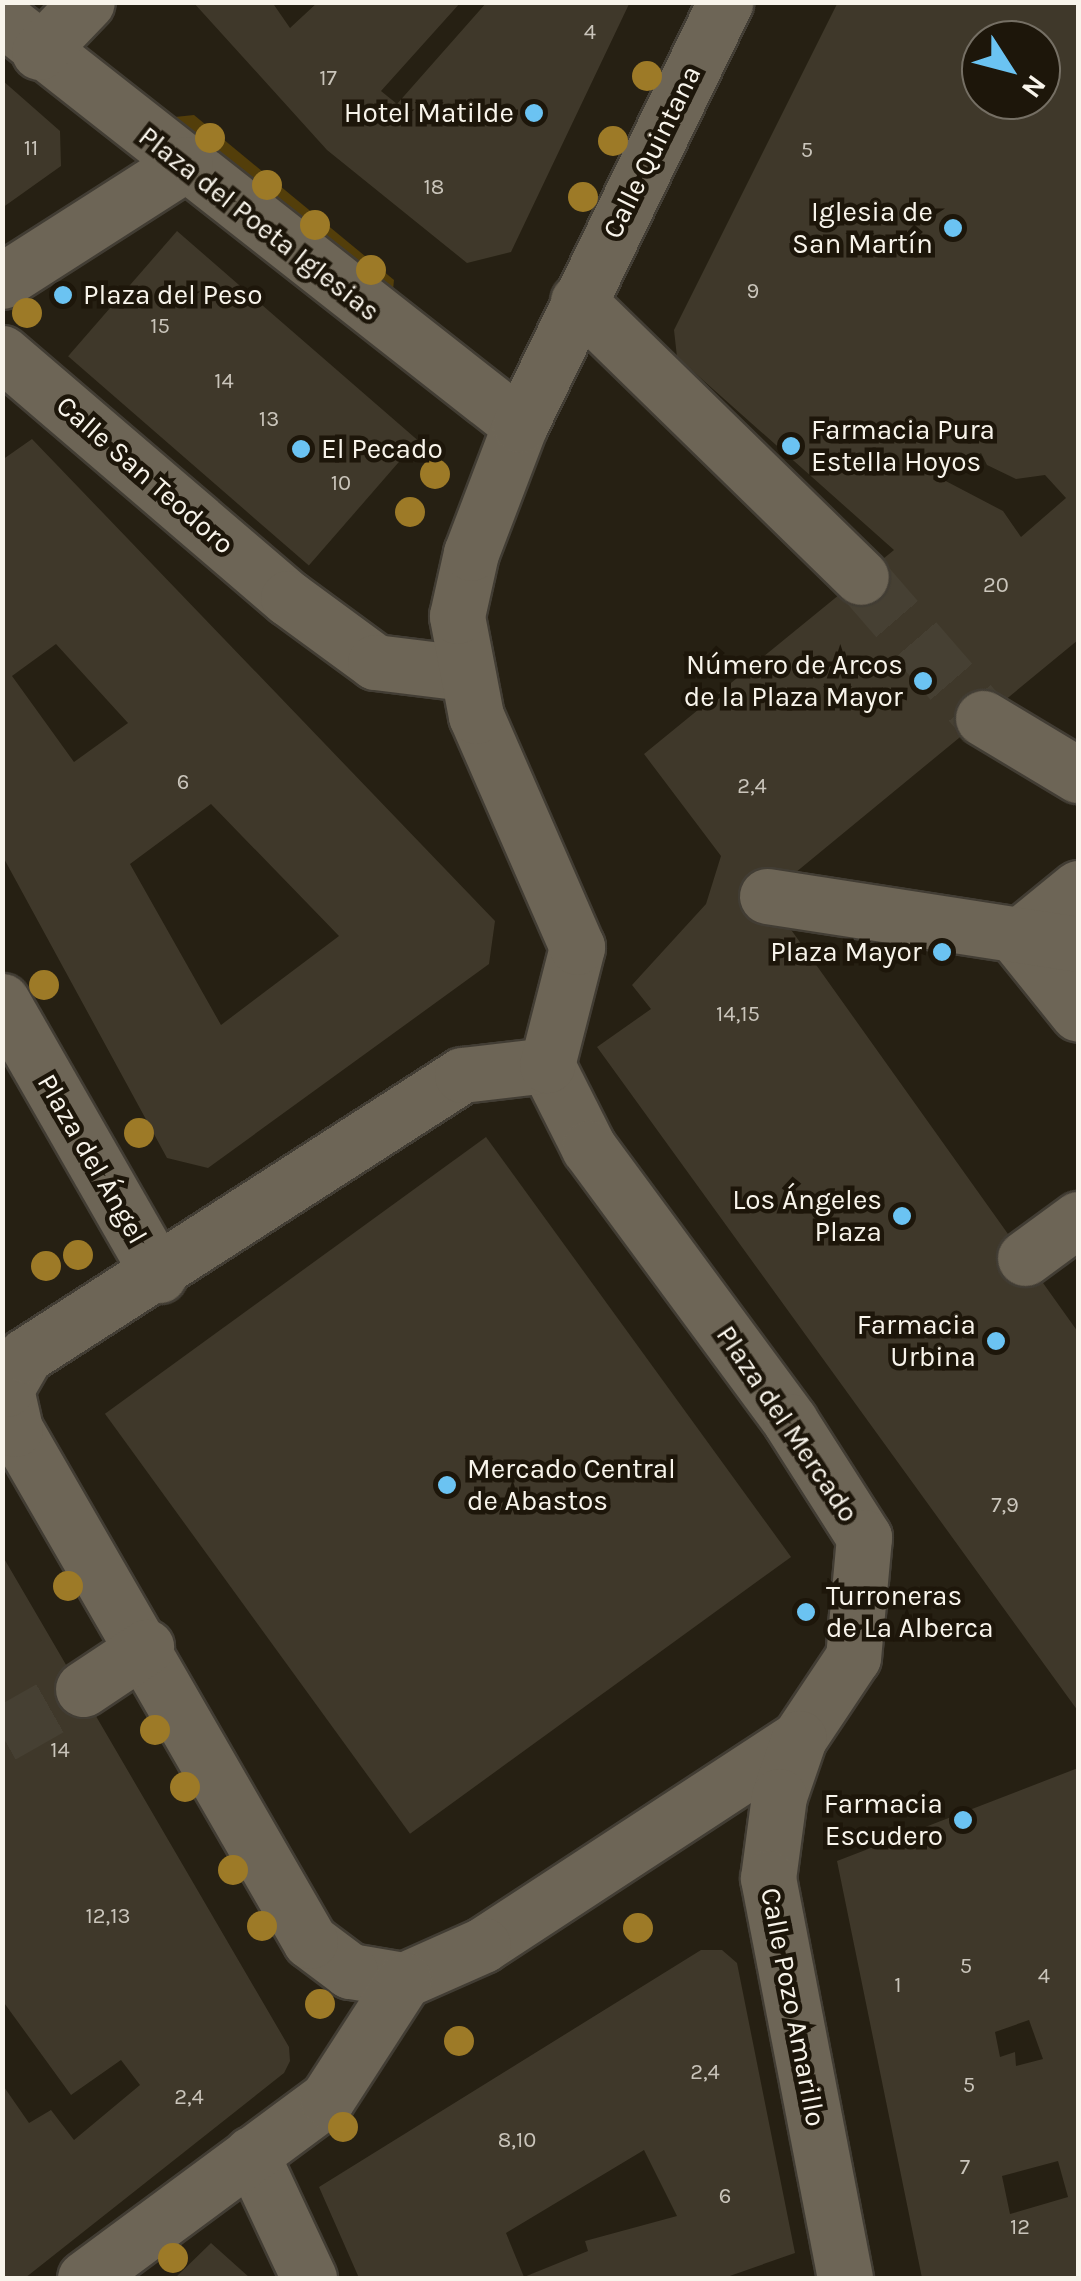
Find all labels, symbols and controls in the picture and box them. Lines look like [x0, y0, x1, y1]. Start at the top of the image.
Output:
house number: 4 [584, 20, 596, 46]
north arrow [961, 20, 1061, 120]
street label: Calle Quintana [596, 60, 708, 244]
house number: 17 [319, 66, 337, 92]
text: N [1015, 69, 1053, 105]
place label: Hotel Matilde [344, 96, 514, 130]
marker: Hotel Matilde [523, 102, 545, 124]
street label: Plaza del Poeta Iglesias [132, 120, 386, 328]
house number: 11 [24, 136, 38, 162]
house number: 5 [801, 138, 813, 164]
house number: 18 [424, 175, 444, 201]
place label: Iglesia de San Martín [792, 195, 933, 261]
marker: Iglesia de San Martín [942, 217, 964, 239]
place label: Plaza del Peso [83, 278, 262, 312]
house number: 9 [747, 279, 759, 305]
marker: Plaza del Peso [52, 284, 74, 306]
house number: 15 [150, 314, 170, 340]
house number: 14 [214, 369, 234, 395]
street label: Calle San Teodoro [49, 389, 241, 561]
house number: 13 [259, 407, 279, 433]
place label: Farmacia Pura Estella Hoyos [811, 413, 995, 479]
place label: El Pecado [321, 432, 443, 466]
marker: Farmacia Pura Estella Hoyos [780, 435, 802, 457]
marker: El Pecado [290, 438, 312, 460]
house number: 10 [331, 471, 351, 497]
house number: 20 [983, 573, 1009, 599]
place label: Número de Arcos de la Plaza Mayor [684, 648, 903, 714]
marker: Número de Arcos de la Plaza Mayor [912, 670, 934, 692]
house number: 6 [177, 770, 189, 796]
house number: 2,4 [737, 774, 767, 800]
place label: Plaza Mayor [770, 935, 922, 969]
marker: Plaza Mayor [931, 941, 953, 963]
house number: 14,15 [716, 1002, 760, 1028]
street label: Plaza del Ángel [30, 1068, 154, 1250]
place label: Los Ángeles Plaza [732, 1183, 882, 1249]
marker: Los Ángeles Plaza [891, 1205, 913, 1227]
place label: Farmacia Urbina [857, 1308, 976, 1374]
street label: Plaza del Mercado [709, 1319, 865, 1529]
marker: Farmacia Urbina [985, 1330, 1007, 1352]
place label: Mercado Central de Abastos [467, 1452, 676, 1518]
marker: Mercado Central de Abastos [436, 1474, 458, 1496]
house number: 7,9 [991, 1493, 1019, 1519]
place label: Turroneras de La Alberca [826, 1579, 994, 1645]
marker: Turroneras de La Alberca [795, 1601, 817, 1623]
house number: 14 [50, 1738, 70, 1764]
place label: Farmacia Escudero [824, 1787, 943, 1853]
marker: Farmacia Escudero [952, 1809, 974, 1831]
street label: Calle Pozo Amarillo [753, 1885, 833, 2129]
house number: 12,13 [86, 1904, 130, 1930]
house number: 5 [960, 1954, 972, 1980]
house number: 4 [1038, 1964, 1050, 1990]
house number: 1 [894, 1973, 902, 1999]
house number: 2,4 [690, 2060, 720, 2086]
house number: 5 [963, 2073, 975, 2099]
house number: 2,4 [174, 2085, 204, 2111]
house number: 8,10 [498, 2128, 536, 2154]
house number: 7 [960, 2155, 970, 2181]
house number: 6 [719, 2184, 731, 2210]
house number: 12 [1010, 2215, 1030, 2241]

